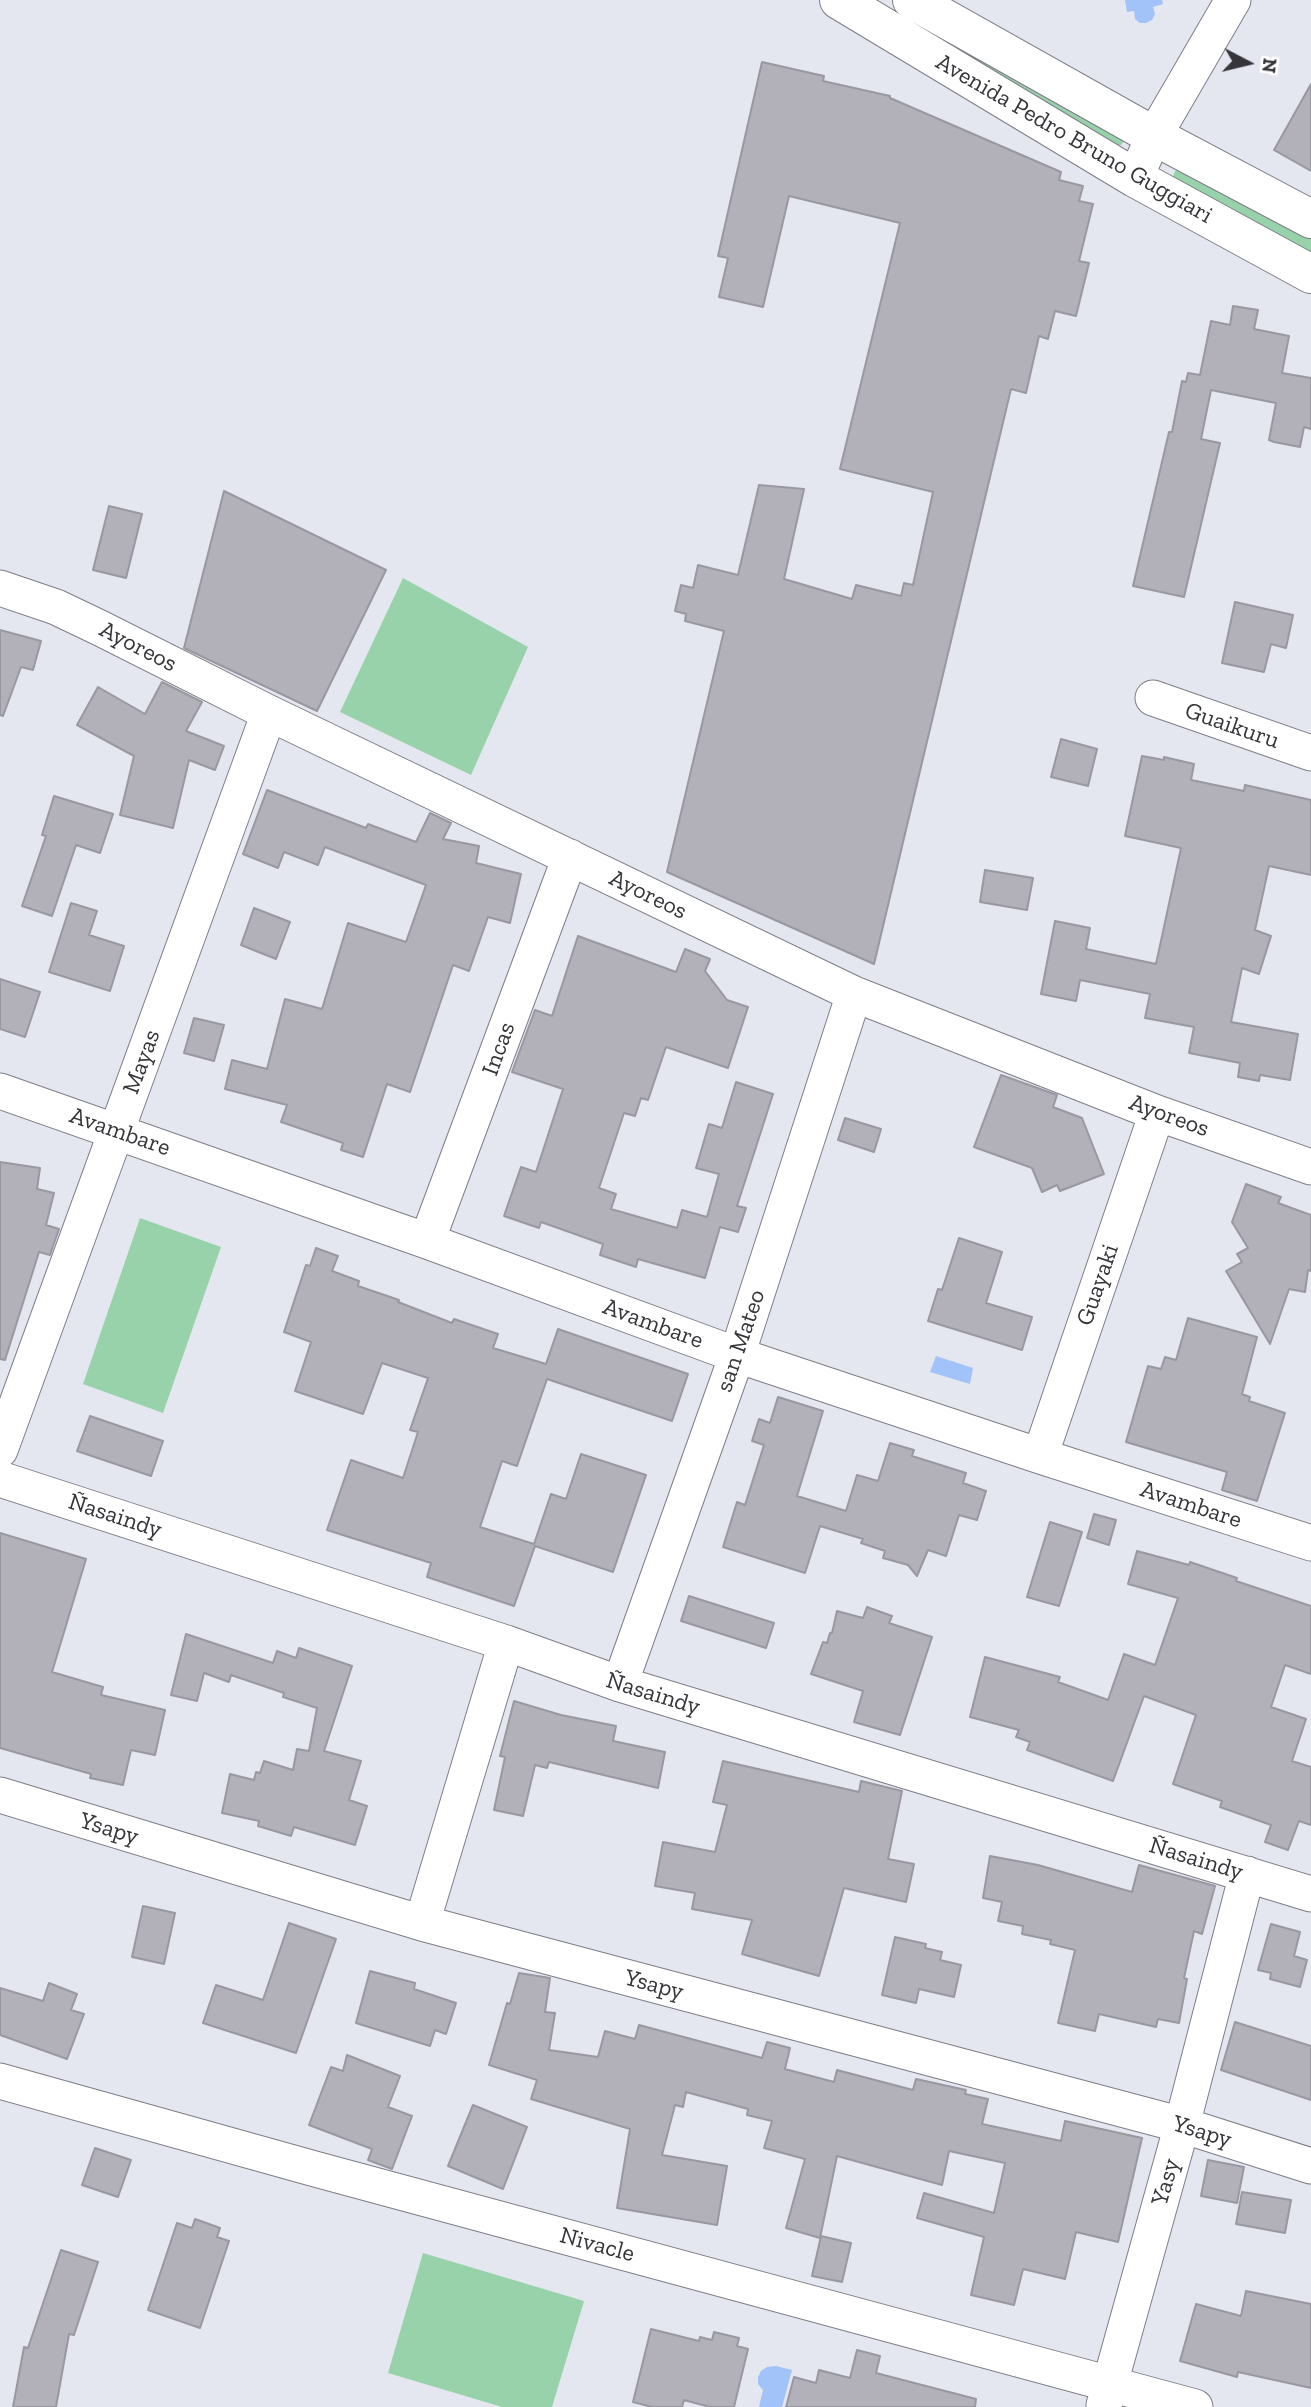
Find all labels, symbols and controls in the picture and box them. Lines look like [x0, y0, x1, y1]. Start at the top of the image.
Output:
north arrow [1213, 28, 1283, 98]
street label: Avenida Pedro Bruno Guggiari [930, 48, 1218, 230]
text: N [1257, 57, 1282, 74]
street label: Ayoreos [95, 615, 181, 679]
street label: Guaikuru [1181, 696, 1283, 756]
street label: Ayoreos [604, 864, 692, 926]
street label: Incas [476, 1018, 522, 1080]
street label: Mayas [117, 1026, 167, 1098]
street label: Ayoreos [1125, 1088, 1213, 1144]
street label: Avambare [66, 1101, 174, 1163]
street label: Guayaki [1071, 1241, 1125, 1329]
street label: san Mateo [710, 1286, 772, 1396]
street label: Avambare [599, 1293, 707, 1355]
street label: Avambare [1137, 1475, 1245, 1535]
street label: Ñasaindy [65, 1487, 165, 1545]
street label: Ñasaindy [603, 1666, 703, 1722]
street label: Ysapy [76, 1806, 142, 1852]
street label: Ñasaindy [1146, 1831, 1246, 1887]
street label: Ysapy [621, 1963, 687, 2007]
street label: Ysapy [1169, 2109, 1235, 2155]
street label: Yasy [1146, 2155, 1186, 2209]
street label: Nivacle [556, 2221, 638, 2269]

